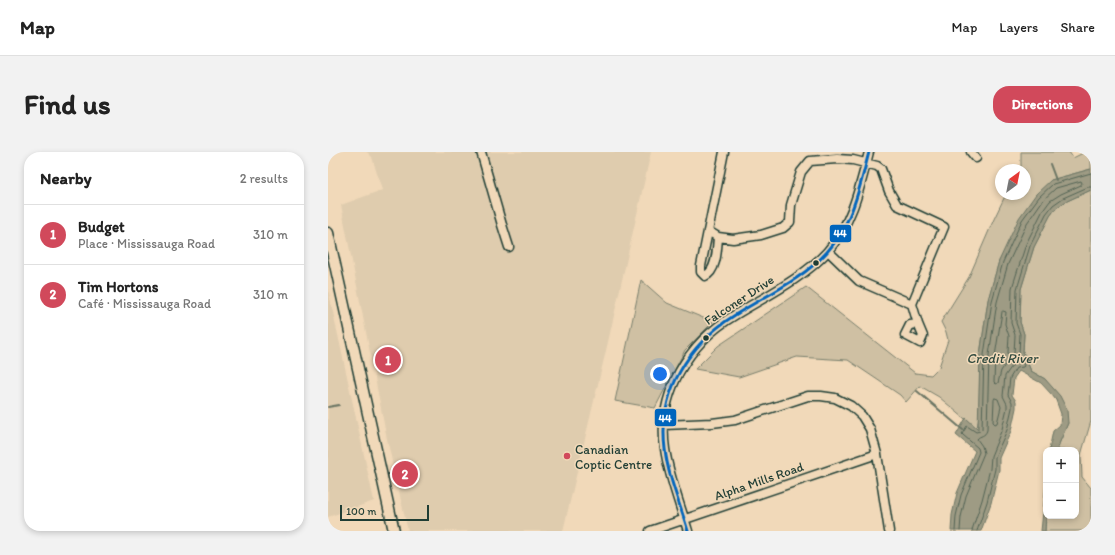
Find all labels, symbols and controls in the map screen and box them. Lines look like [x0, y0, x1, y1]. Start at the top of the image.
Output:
text: Map [20, 16, 55, 39]
text: Map [952, 19, 977, 36]
text: Layers [999, 19, 1038, 36]
text: Share [1060, 19, 1095, 36]
button: Directions [993, 86, 1091, 123]
text: Find us [24, 87, 111, 121]
north arrow [995, 164, 1031, 200]
text: Nearby [40, 168, 92, 188]
text: 2 results [240, 171, 288, 186]
text: Budget [78, 218, 125, 236]
line badge: 44 [829, 224, 852, 243]
text: 1 [50, 227, 56, 242]
text: 310 m [253, 227, 288, 242]
text: 44 [833, 227, 847, 240]
text: Place · Mississauga Road [78, 236, 215, 251]
unlabelled marker [811, 258, 821, 268]
street label: Falconer Drive [701, 272, 777, 328]
text: Tim Hortons [78, 278, 158, 296]
text: 2 [50, 287, 56, 302]
text: 310 m [253, 287, 288, 302]
text: Café · Mississauga Road [78, 296, 211, 311]
unlabelled marker [701, 333, 711, 343]
pin: 1 [375, 345, 401, 375]
water label: Credit River [966, 350, 1039, 367]
your location [650, 364, 670, 384]
line badge: 44 [654, 408, 677, 427]
text: 44 [658, 412, 672, 425]
place label: Canadian Coptic Centre [575, 442, 652, 472]
map controls [1043, 447, 1079, 519]
button: + [1043, 447, 1079, 483]
marker: Canadian Coptic Centre [562, 451, 572, 461]
pin: 2 [392, 459, 418, 489]
street label: Alpha Mills Road [712, 459, 806, 503]
button: − [1043, 483, 1079, 519]
scale bar [340, 503, 429, 522]
text: 100 m [346, 505, 376, 518]

